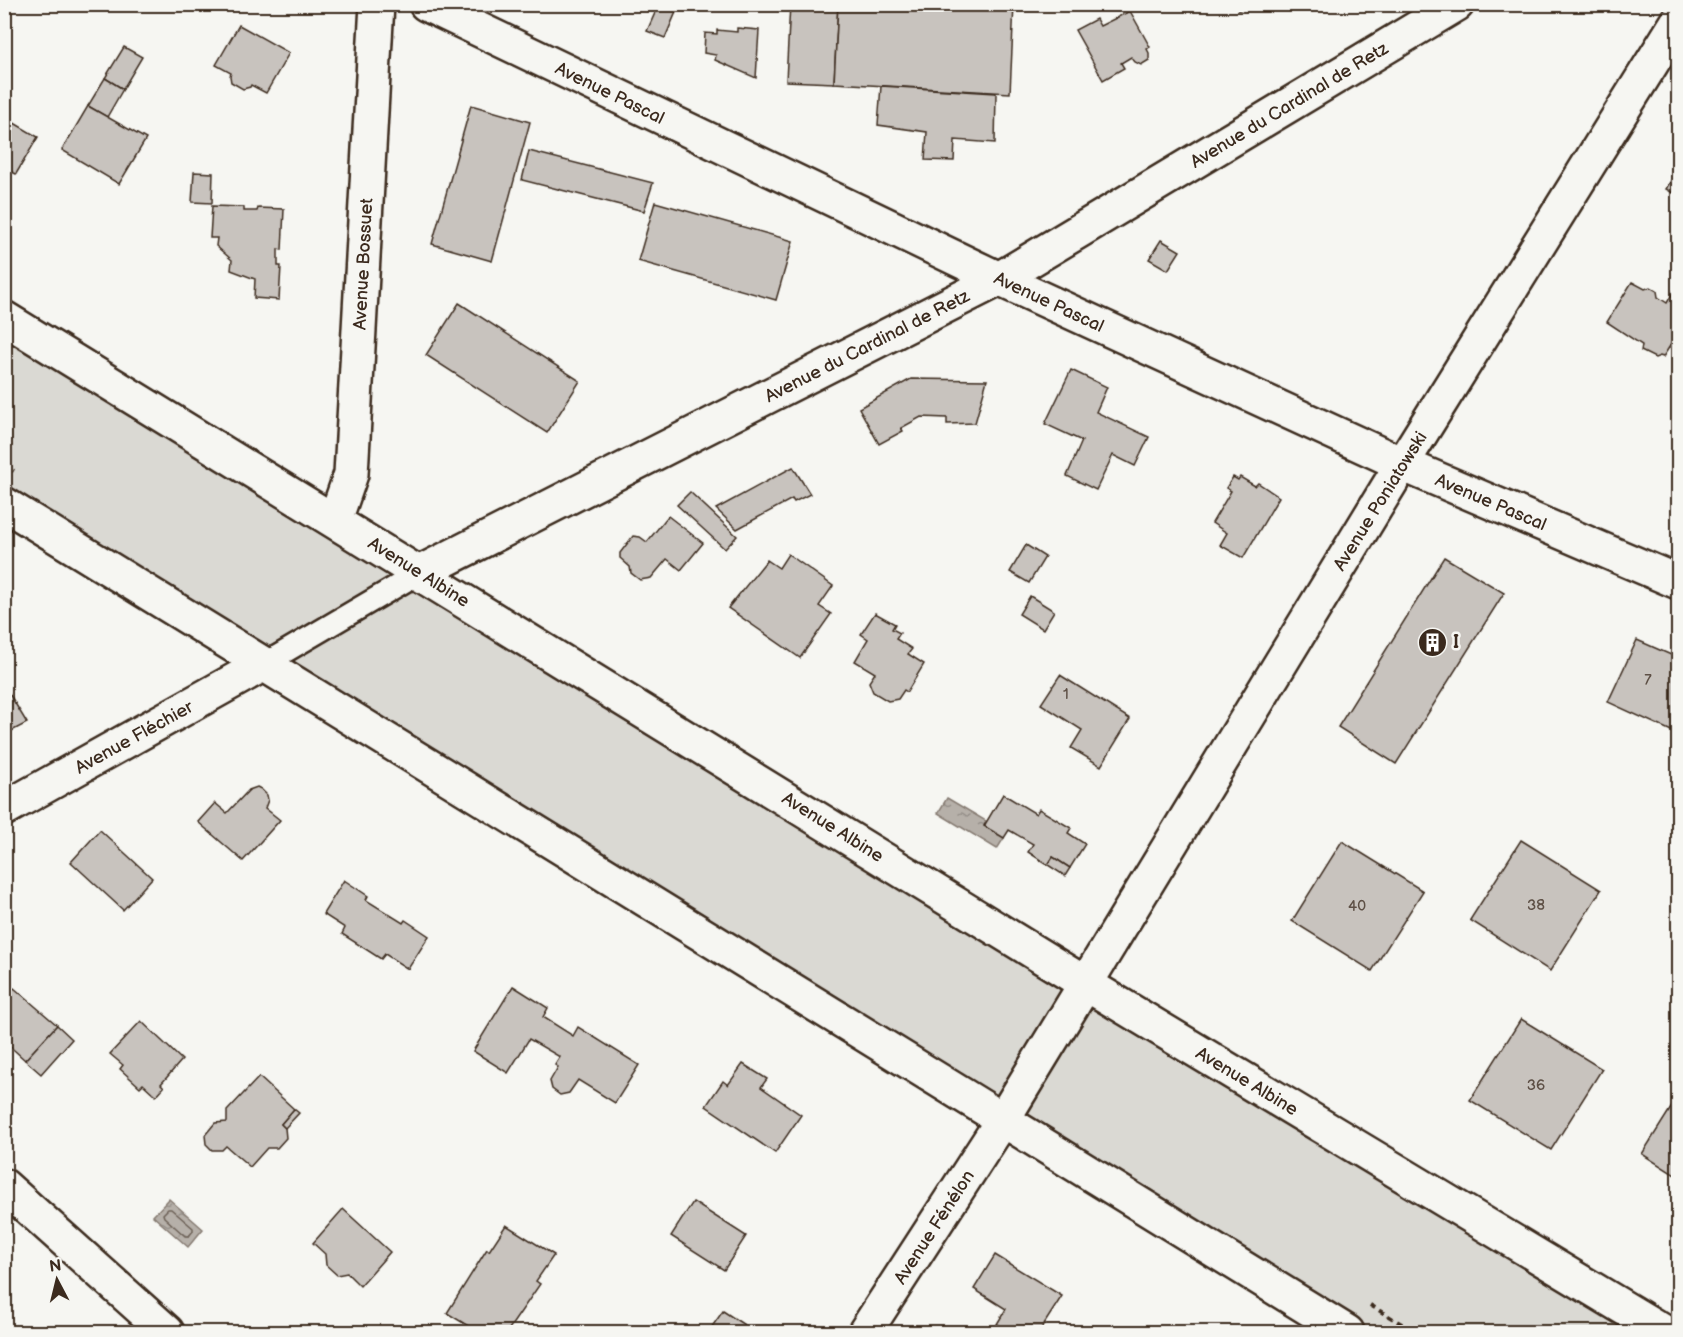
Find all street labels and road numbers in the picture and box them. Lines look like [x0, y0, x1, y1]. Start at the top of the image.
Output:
street label: Avenue du Cardinal de Retz [1187, 38, 1392, 173]
street label: Avenue Pascal [552, 58, 668, 129]
street label: Avenue Bossuet [350, 197, 377, 330]
street label: Avenue Pascal [991, 268, 1107, 337]
street label: Avenue du Cardinal de Retz [761, 285, 973, 407]
street label: Avenue Poniatowski [1329, 428, 1432, 575]
street label: Avenue Pascal [1432, 470, 1550, 535]
street label: Avenue Albine [364, 533, 474, 612]
street label: Avenue Fléchier [72, 696, 197, 779]
street label: Avenue Albine [778, 788, 888, 867]
street label: Avenue Albine [1192, 1043, 1302, 1120]
street label: Avenue Fénélon [890, 1166, 979, 1288]

